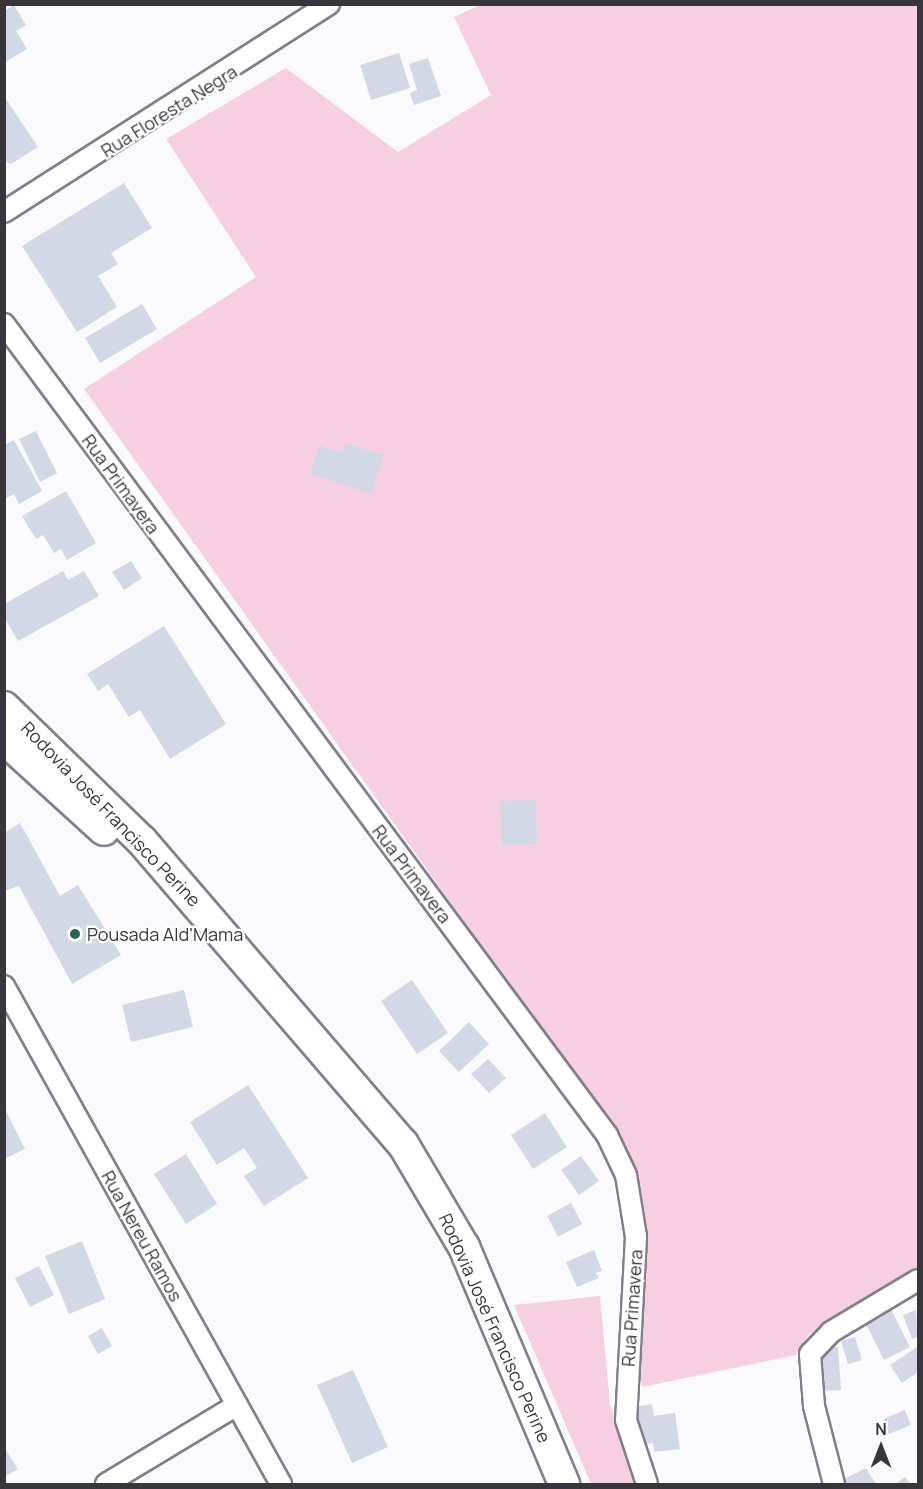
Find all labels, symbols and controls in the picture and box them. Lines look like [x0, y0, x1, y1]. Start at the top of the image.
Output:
street label: Rua Floresta Negra [97, 60, 241, 162]
street label: Rua Primavera [78, 430, 164, 538]
street label: Rodovia José Francisco Perine [17, 717, 205, 911]
street label: Rua Primavera [368, 821, 456, 927]
place label: Pousada Ald'Mama [87, 923, 243, 945]
marker: Pousada Ald'Mama [68, 927, 82, 941]
street label: Rua Nereu Ramos [97, 1167, 187, 1305]
street label: Rodovia José Francisco Perine [435, 1210, 555, 1446]
street label: Rua Primavera [617, 1249, 647, 1367]
north arrow [851, 1417, 911, 1477]
text: N [875, 1418, 887, 1440]

